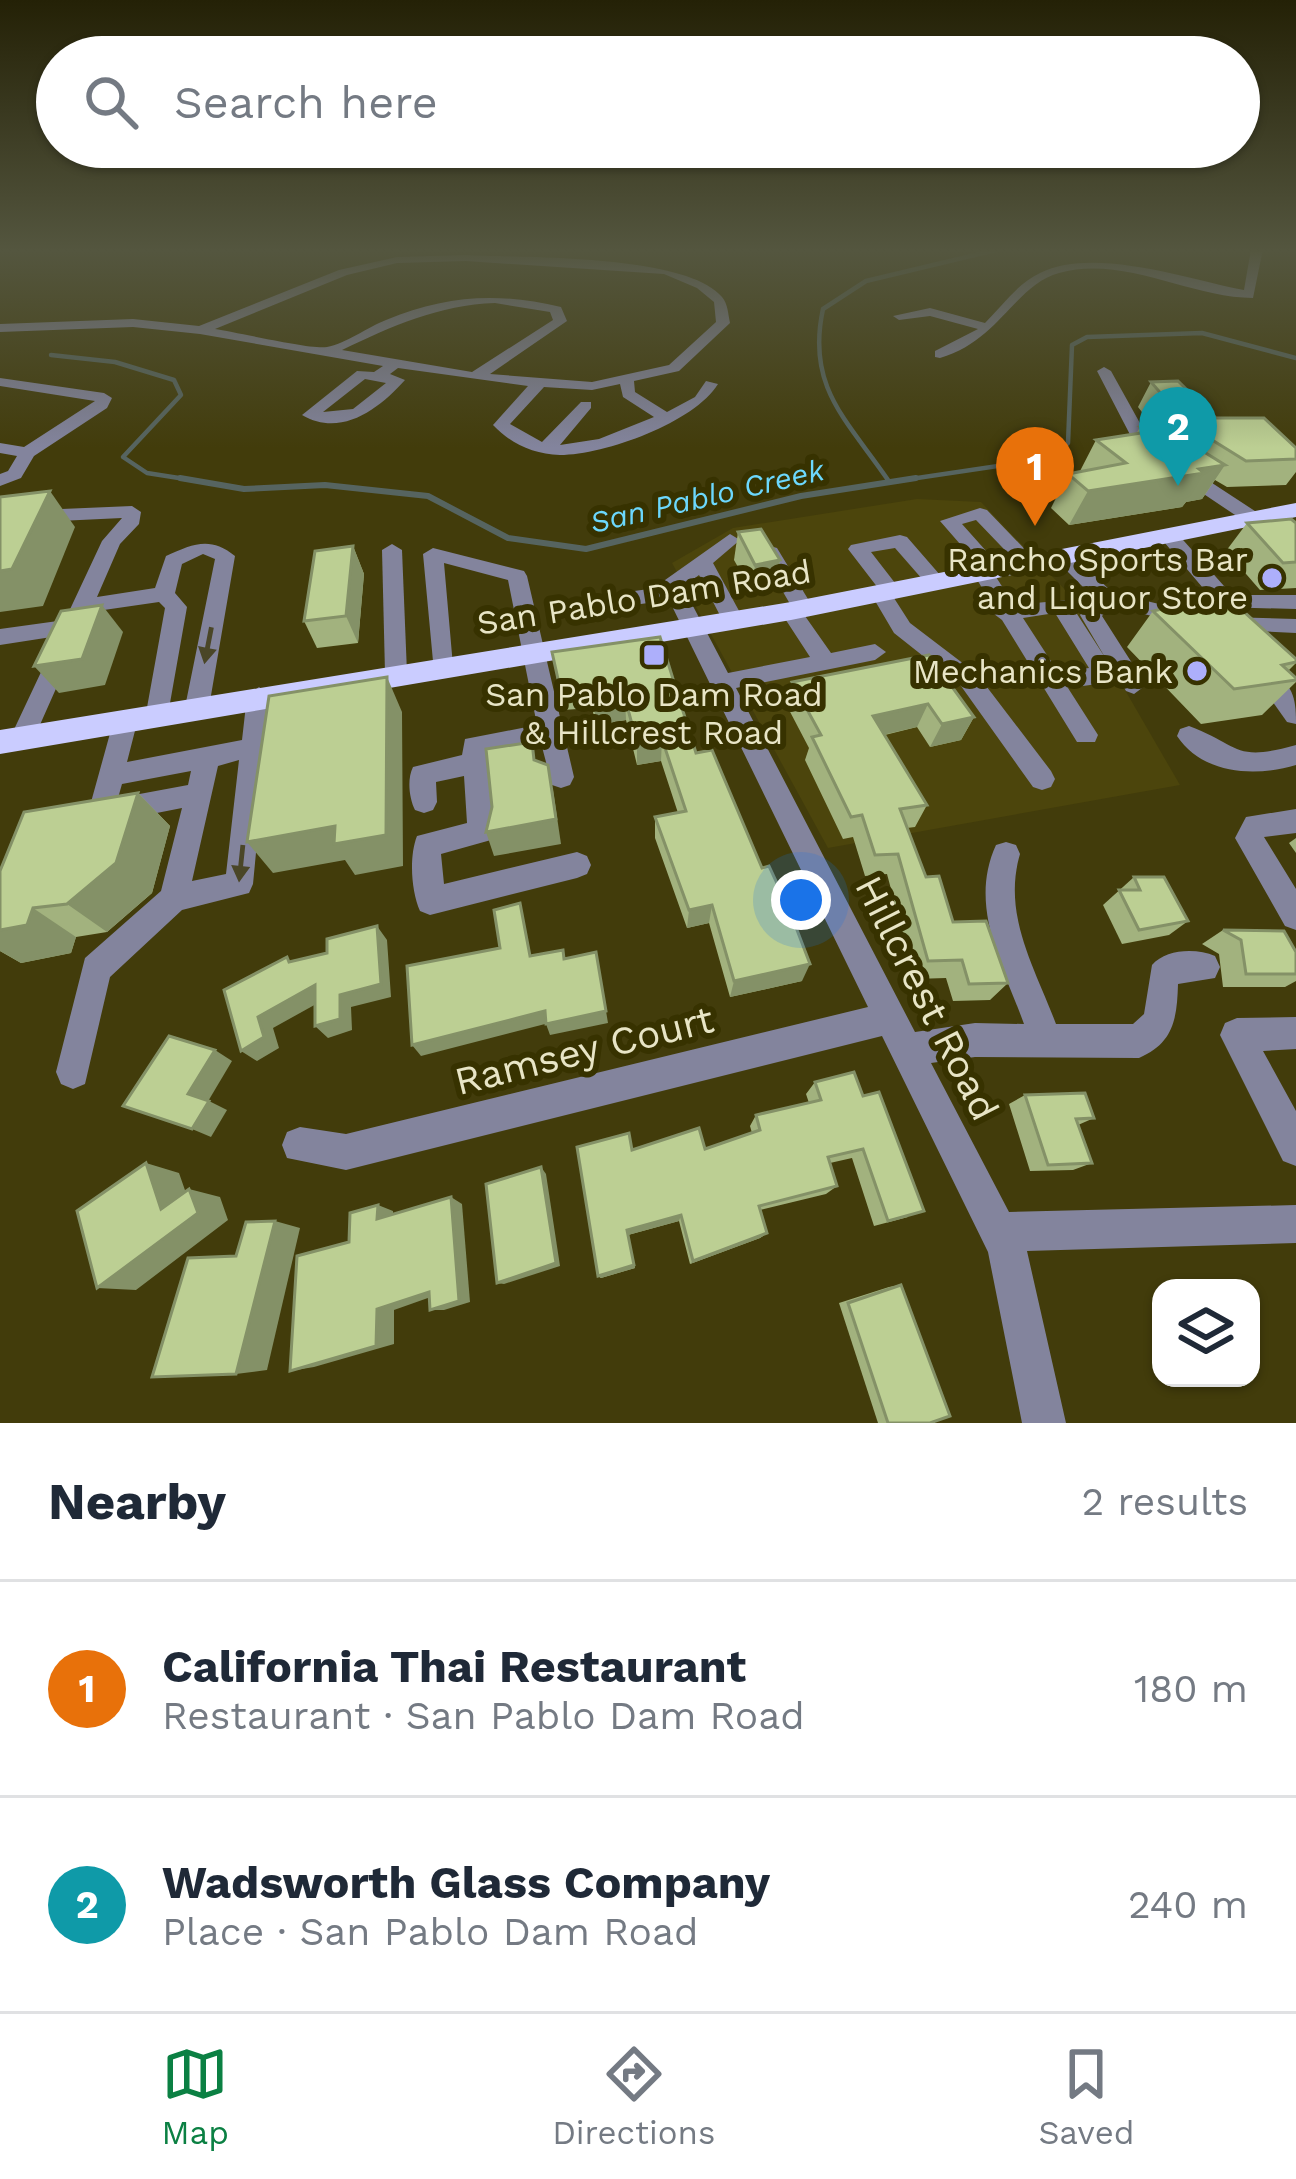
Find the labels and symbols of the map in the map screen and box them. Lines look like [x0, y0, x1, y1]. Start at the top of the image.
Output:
pin: 2 [1139, 387, 1217, 486]
pin: 1 [996, 427, 1074, 526]
water label: San Pablo Creek [586, 452, 829, 540]
place label: Rancho Sports Bar and Liquor Store [947, 540, 1248, 617]
street label: San Pablo Dam Road [474, 551, 814, 643]
marker: Rancho Sports Bar and Liquor Store [1259, 565, 1285, 591]
one-way arrow [199, 626, 217, 664]
marker: San Pablo Dam Road & Hillcrest Road [641, 642, 667, 668]
place label: Mechanics Bank [913, 652, 1173, 691]
marker: Mechanics Bank [1184, 658, 1210, 684]
place label: San Pablo Dam Road & Hillcrest Road [485, 675, 823, 752]
one-way arrow [231, 845, 250, 882]
street label: Hillcrest Road [846, 868, 1008, 1128]
your location [771, 870, 831, 930]
street label: Ramsey Court [450, 996, 718, 1104]

